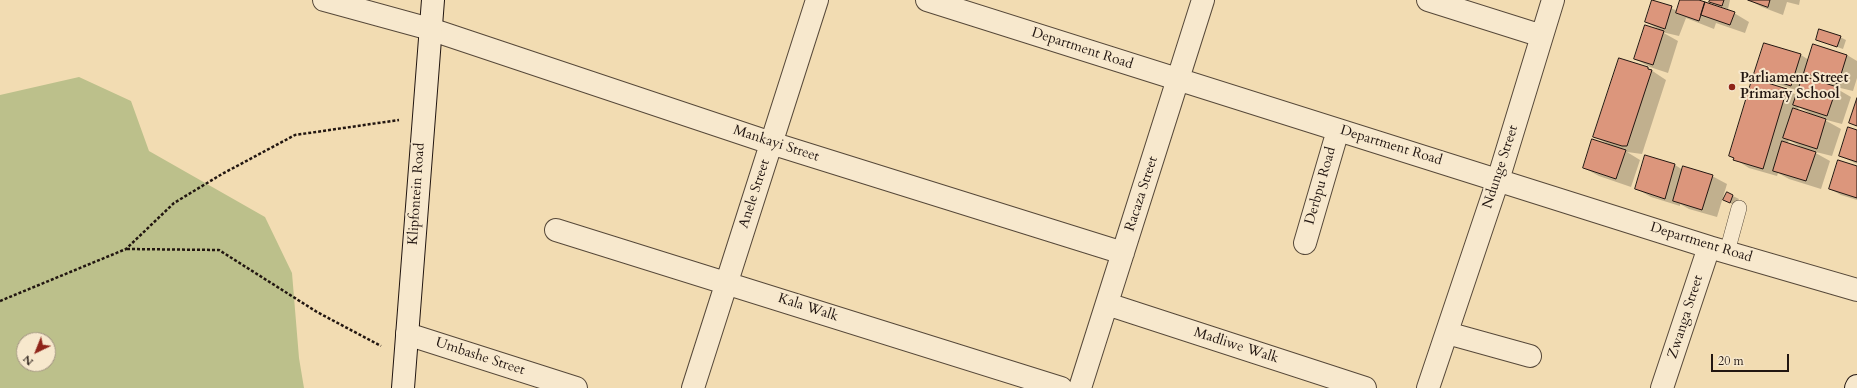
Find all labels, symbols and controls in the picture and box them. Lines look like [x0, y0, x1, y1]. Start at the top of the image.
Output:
street label: Department Road [1029, 25, 1135, 73]
place label: Parliament Street Primary School [1740, 71, 1848, 104]
marker: Parliament Street Primary School [1727, 82, 1737, 92]
street label: Mankayi Street [731, 122, 821, 166]
street label: Department Road [1338, 122, 1444, 170]
street label: Ndunge Street [1480, 123, 1522, 211]
street label: Klipfontein Road [405, 142, 429, 246]
street label: Derbpu Road [1302, 145, 1340, 227]
street label: Racaza Street [1122, 154, 1162, 234]
street label: Anele Street [736, 157, 774, 231]
street label: Department Road [1648, 219, 1754, 267]
street label: Zwanga Street [1665, 273, 1707, 361]
street label: Kala Walk [776, 290, 840, 326]
street label: Madliwe Walk [1192, 324, 1280, 368]
north arrow [16, 332, 56, 372]
street label: Umbashe Street [433, 335, 527, 379]
scale bar [1713, 346, 1791, 372]
text: N [20, 352, 37, 369]
text: 20 m [1718, 353, 1744, 369]

